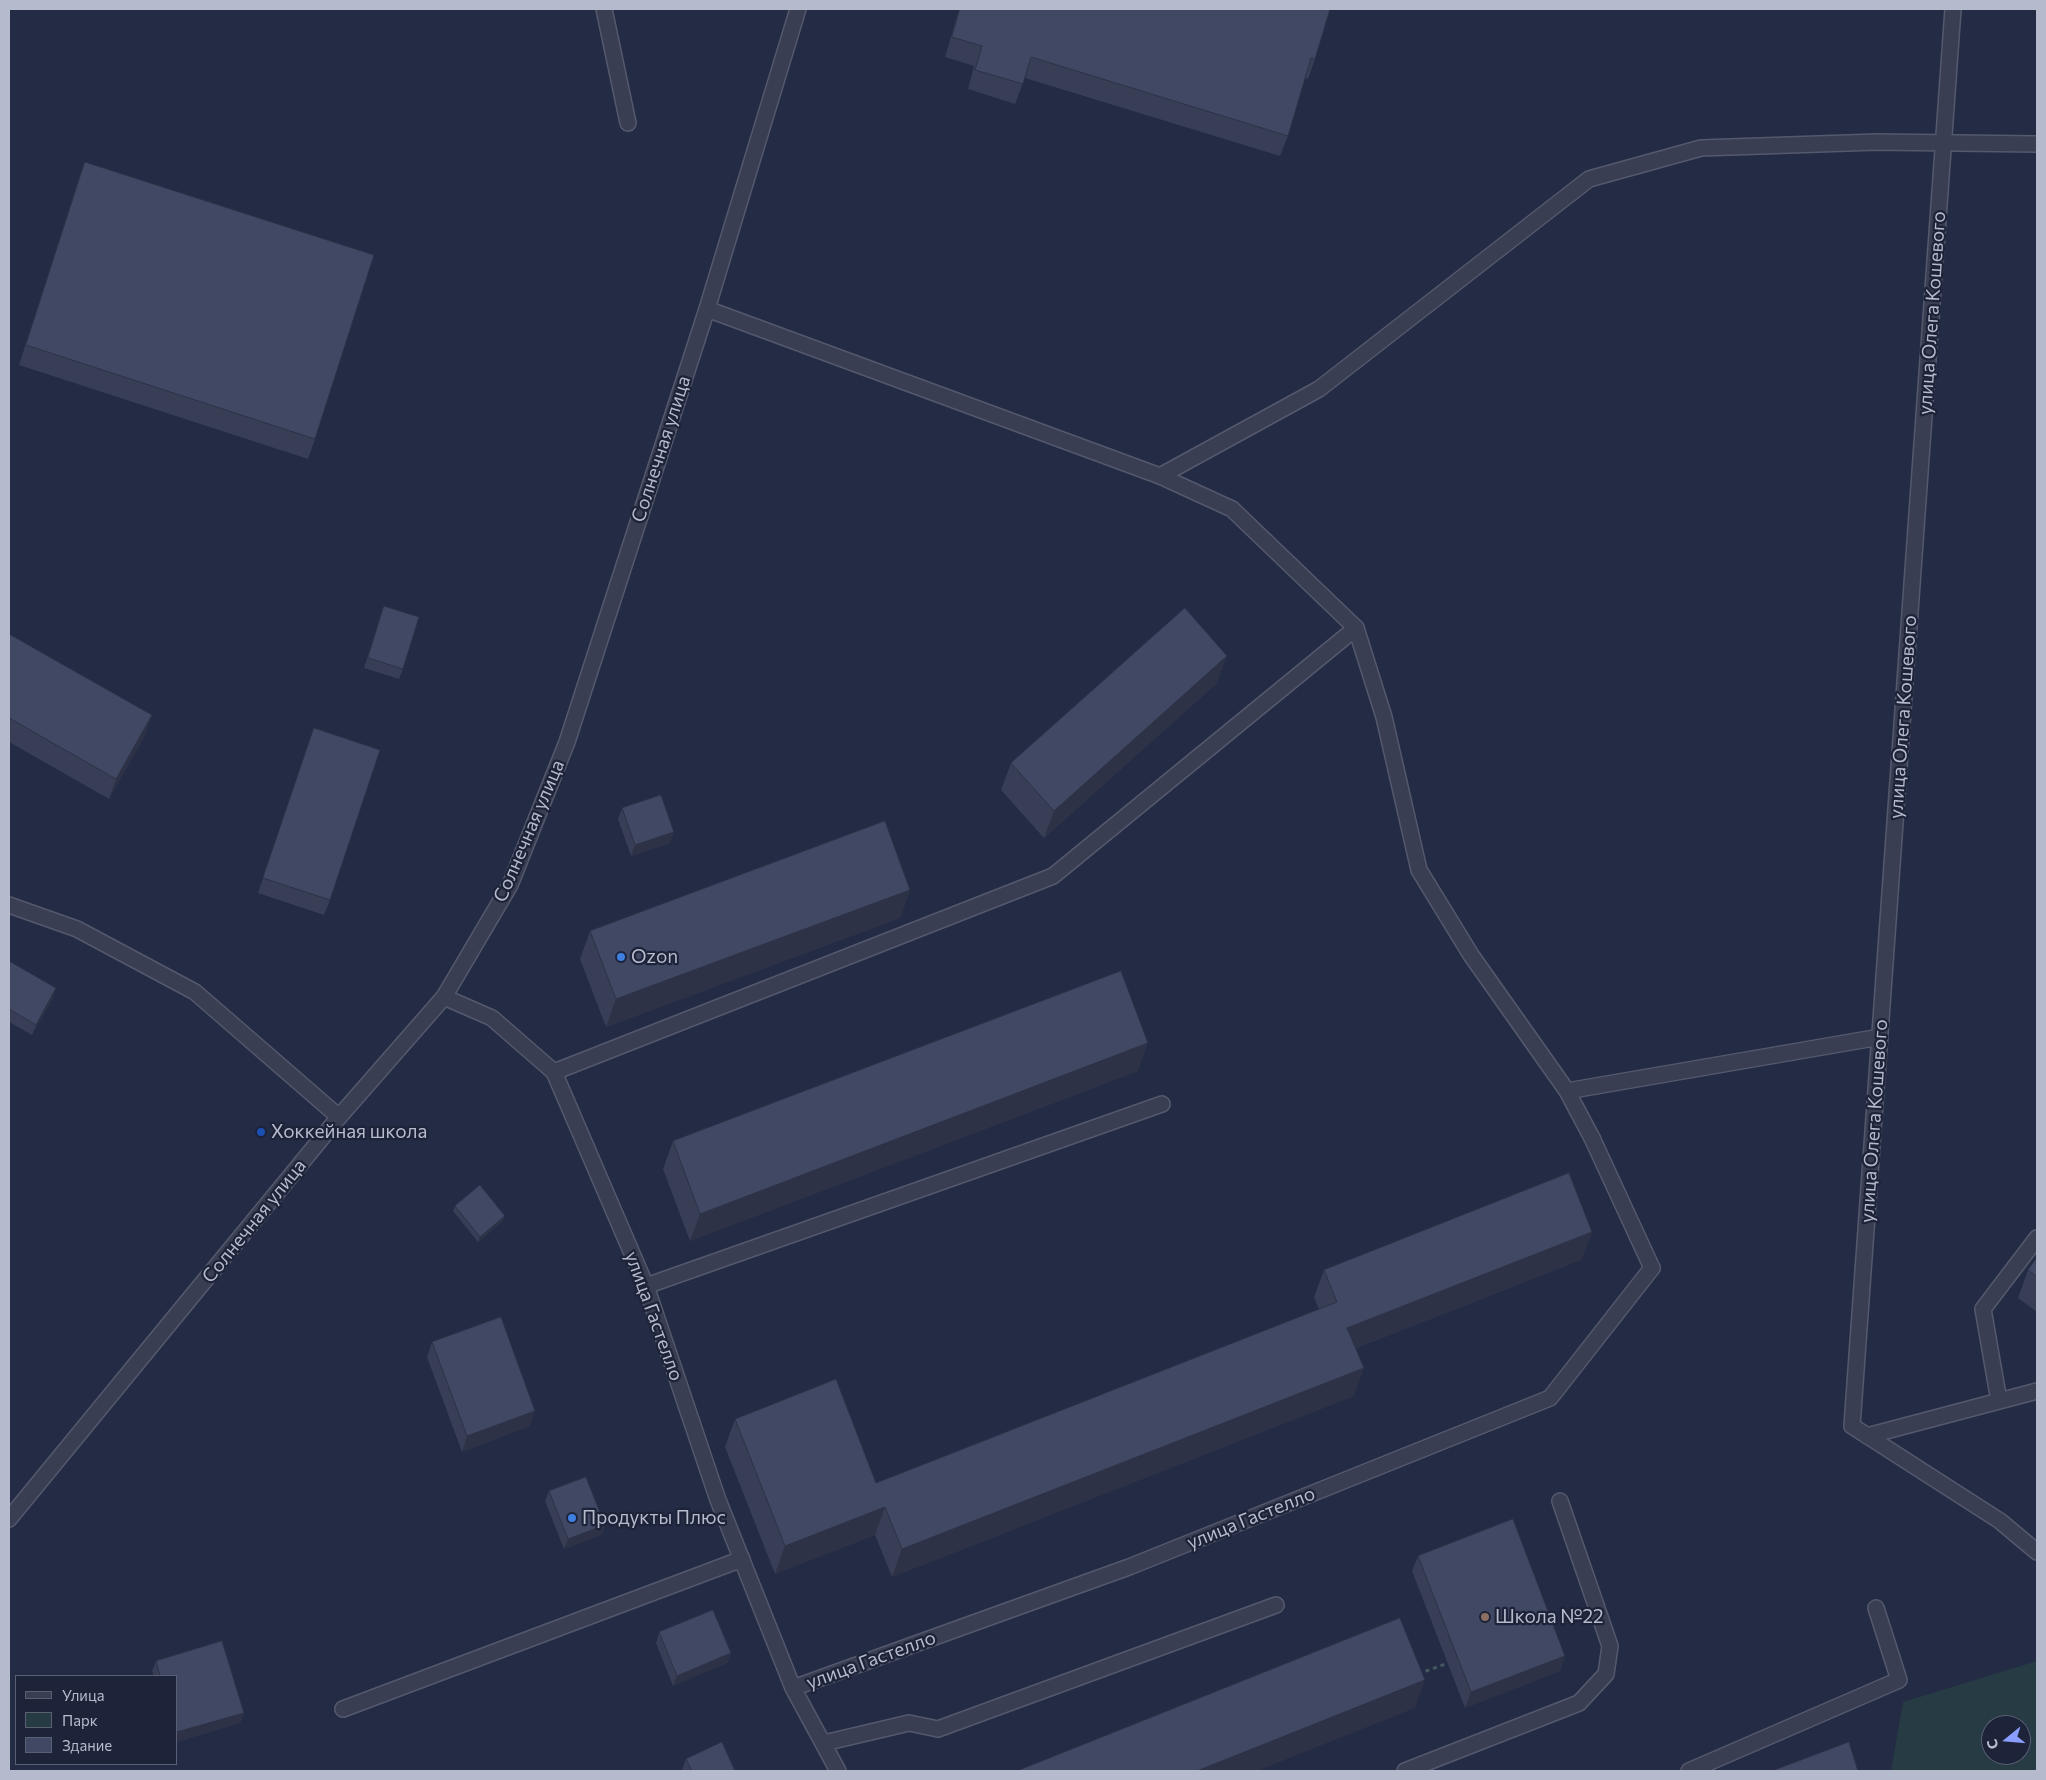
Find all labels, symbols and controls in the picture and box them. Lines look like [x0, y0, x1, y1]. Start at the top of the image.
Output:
street label: улица Олега Кошевого [1914, 211, 1950, 415]
street label: Солнечная улица [627, 373, 695, 525]
street label: улица Олега Кошевого [1885, 615, 1921, 819]
street label: Солнечная улица [489, 756, 569, 906]
place label: Ozon [631, 946, 678, 968]
marker: Ozon [615, 951, 627, 963]
street label: улица Олега Кошевого [1856, 1019, 1892, 1223]
place label: Хоккейная школа [271, 1121, 427, 1143]
marker: Хоккейная школа [255, 1126, 267, 1138]
street label: Солнечная улица [197, 1155, 311, 1287]
street label: улица Гастелло [620, 1248, 688, 1384]
street label: улица Гастелло [1184, 1482, 1318, 1554]
place label: Продукты Плюс [582, 1507, 726, 1529]
marker: Продукты Плюс [566, 1512, 578, 1524]
place label: Школа №22 [1495, 1606, 1604, 1628]
marker: Школа №22 [1479, 1611, 1491, 1623]
street label: улица Гастелло [803, 1626, 939, 1694]
legend [15, 1675, 178, 1765]
text: Улица [62, 1686, 104, 1704]
text: Парк [62, 1711, 98, 1729]
north arrow [1981, 1715, 2031, 1765]
text: Здание [62, 1736, 112, 1754]
text: С [1983, 1737, 2002, 1751]

